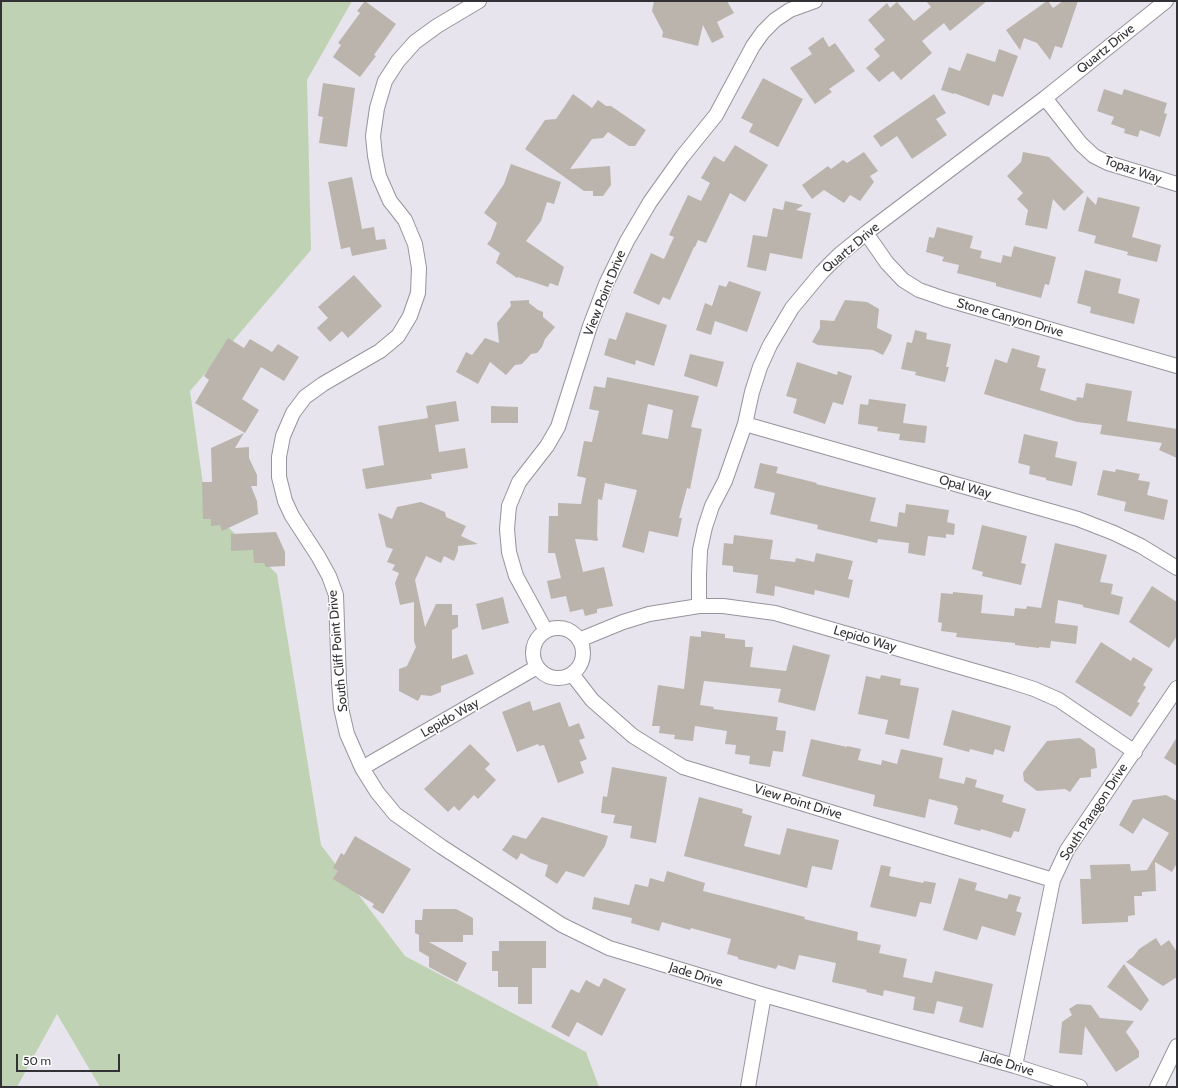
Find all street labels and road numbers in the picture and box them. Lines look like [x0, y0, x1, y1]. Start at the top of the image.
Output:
street label: Quartz Drive [1074, 21, 1138, 77]
street label: Topaz Way [1102, 153, 1164, 187]
street label: Quartz Drive [819, 220, 883, 276]
street label: View Point Drive [581, 248, 629, 338]
street label: Stone Canyon Drive [955, 295, 1065, 341]
street label: Opal Way [937, 472, 993, 502]
street label: South Cliff Point Drive [325, 590, 351, 712]
street label: Lepido Way [832, 623, 898, 655]
street label: Lepido Way [418, 695, 482, 741]
street label: South Paragon Drive [1057, 761, 1131, 863]
street label: View Point Drive [752, 781, 844, 823]
street label: Jade Drive [667, 959, 725, 991]
street label: Jade Drive [978, 1048, 1036, 1080]

